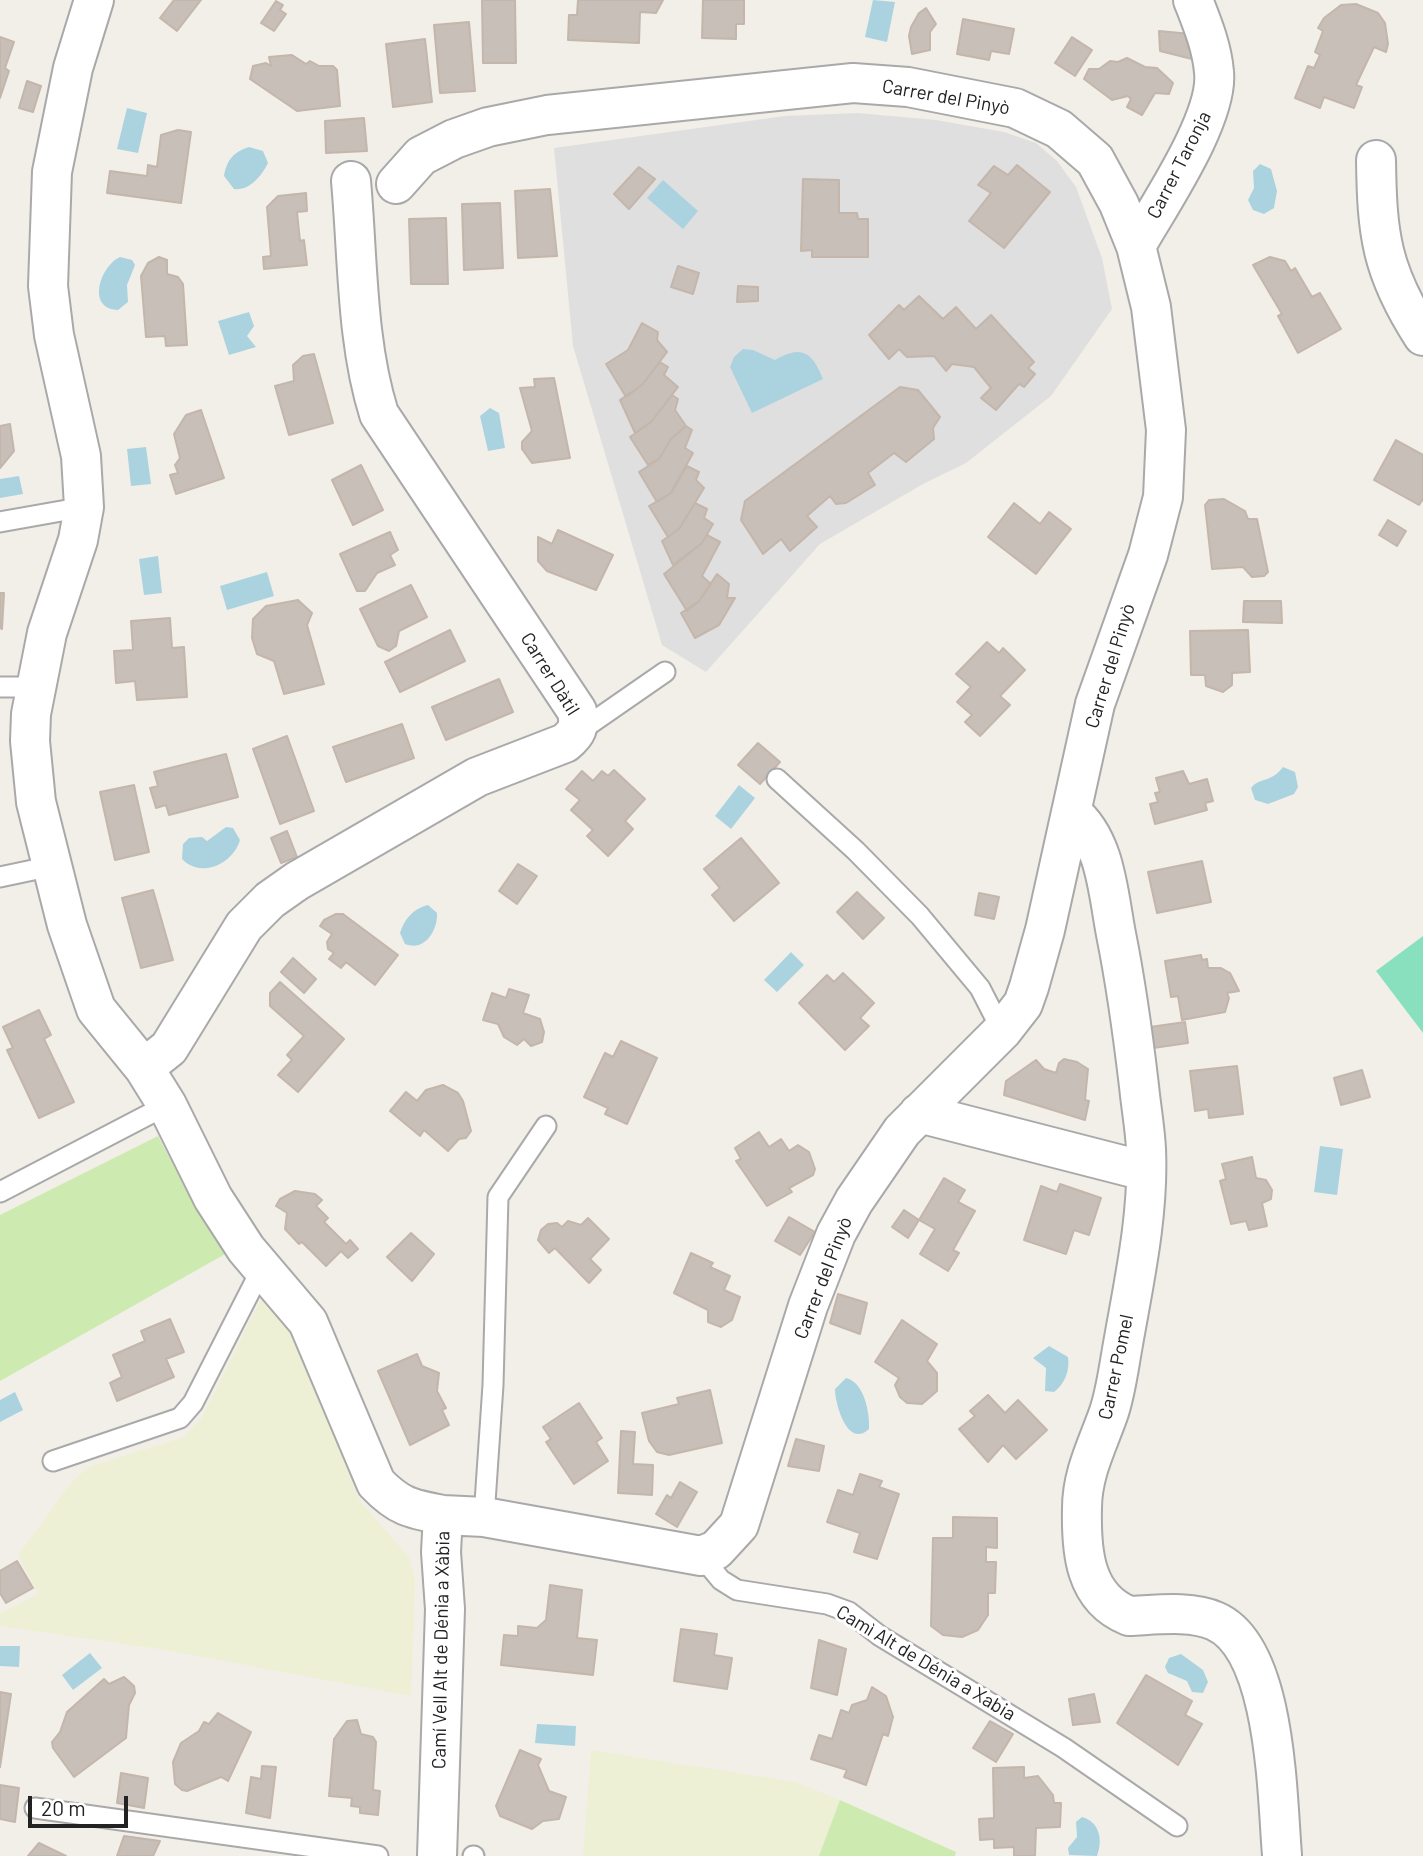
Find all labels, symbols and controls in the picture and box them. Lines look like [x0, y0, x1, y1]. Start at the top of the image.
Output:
street label: Carrer del Pinyò [880, 75, 1012, 119]
street label: Carrer Taronja [1142, 107, 1216, 223]
street label: Carrer del Pinyò [1080, 601, 1140, 731]
street label: Carrer Dàtil [516, 628, 584, 720]
street label: Carrer del Pinyò [789, 1214, 857, 1342]
street label: Carrer Pomel [1094, 1312, 1138, 1422]
street label: Camí Vell Alt de Dénia a Xàbia [428, 1531, 454, 1769]
street label: Camì Alt de Dénia a Xabia [832, 1600, 1020, 1726]
scale bar [32, 1783, 131, 1827]
text: 20 m [41, 1795, 86, 1820]

